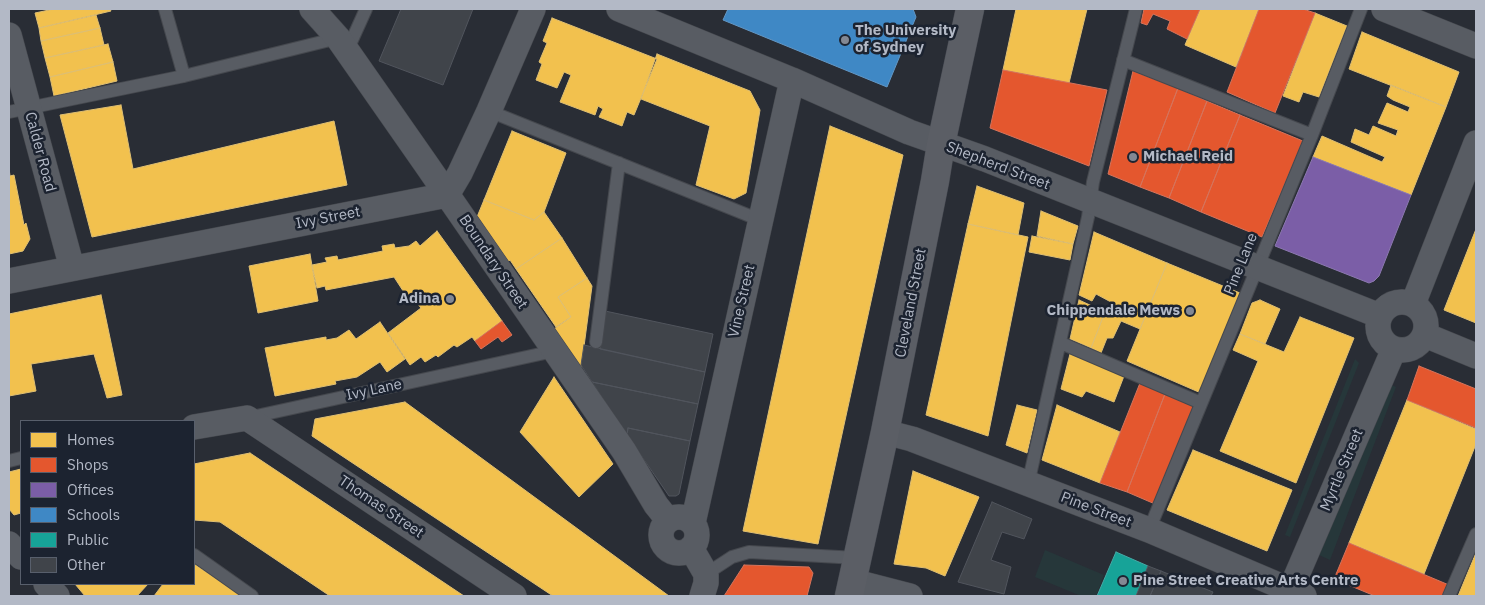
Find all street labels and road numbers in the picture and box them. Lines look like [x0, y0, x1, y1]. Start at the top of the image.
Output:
street label: Calder Road [21, 110, 59, 194]
street label: Shepherd Street [944, 138, 1052, 194]
street label: Ivy Street [294, 203, 362, 233]
street label: Boundary Street [455, 211, 531, 313]
street label: Pine Lane [1220, 230, 1262, 298]
street label: Cleveland Street [892, 247, 930, 359]
street label: Vine Street [725, 263, 759, 339]
street label: Ivy Lane [344, 375, 404, 405]
street label: Myrtle Street [1317, 426, 1367, 514]
street label: Thomas Street [335, 472, 427, 542]
street label: Pine Street [1058, 488, 1134, 532]

